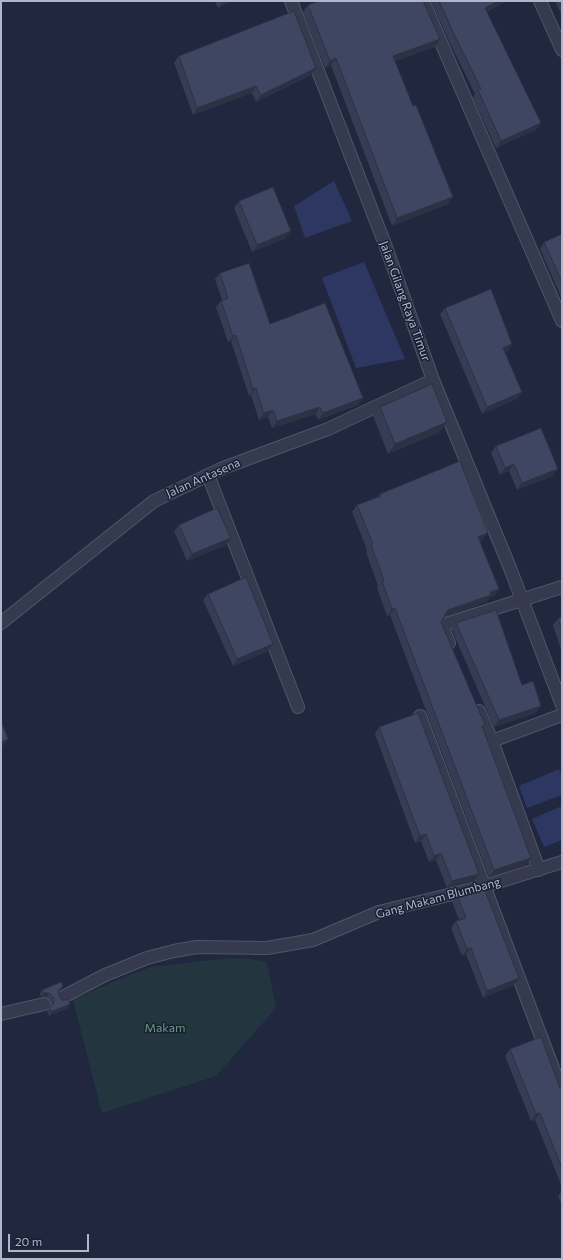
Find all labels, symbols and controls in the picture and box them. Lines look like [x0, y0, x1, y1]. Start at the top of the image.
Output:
street label: Jalan Gilang Raya Timur [377, 239, 433, 363]
street label: Jalan Antasena [164, 455, 242, 501]
street label: Gang Makam Blumbang [374, 874, 502, 922]
park label: Makam [145, 1021, 185, 1035]
scale bar [10, 1226, 91, 1252]
text: 20 m [15, 1234, 42, 1248]

